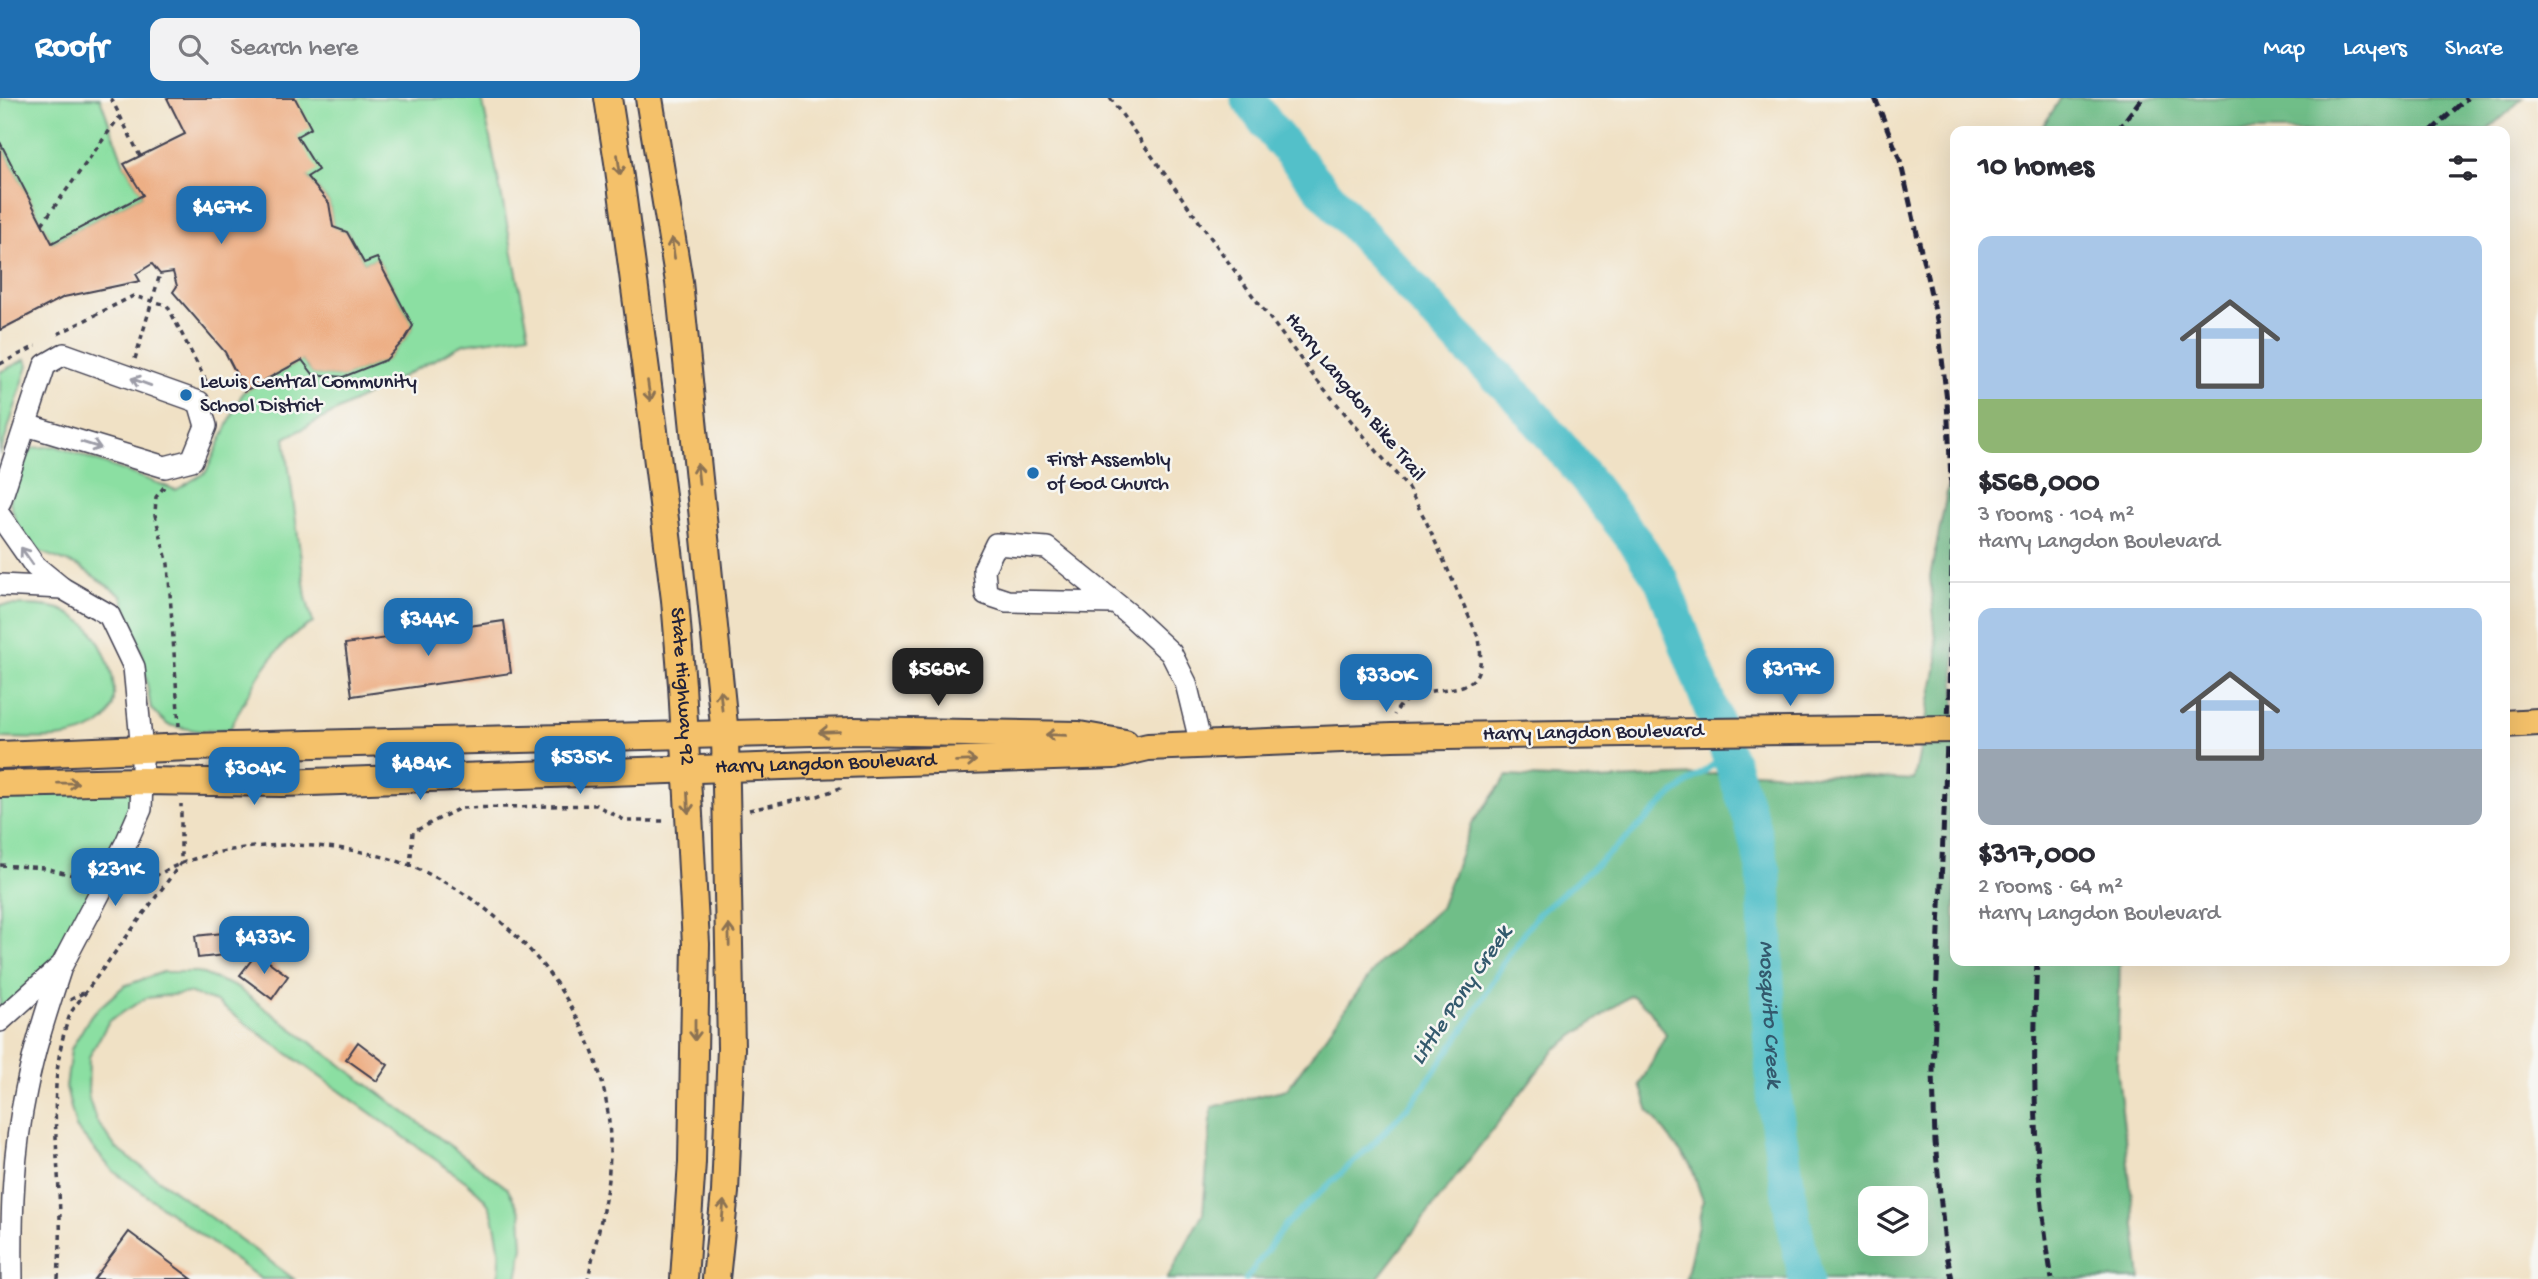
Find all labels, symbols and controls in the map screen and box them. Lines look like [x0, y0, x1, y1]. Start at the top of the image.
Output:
search box [150, 18, 640, 81]
text: Roofr [35, 30, 108, 68]
icon: search [174, 30, 212, 68]
text: Search here [230, 34, 358, 65]
text: Map [2263, 35, 2305, 64]
text: Layers [2343, 35, 2407, 64]
text: Share [2445, 35, 2503, 64]
icon: filters [2444, 149, 2482, 187]
text: 10 homes [1978, 151, 2094, 186]
one-way arrow [613, 153, 626, 176]
pin: $467K [172, 186, 270, 246]
text: $467K [192, 195, 250, 222]
one-way arrow [666, 237, 679, 260]
icon: home [2167, 281, 2293, 407]
street label: Harry Langdon Bike Trail [1278, 309, 1430, 487]
place label: Lewis Central Community School District [200, 371, 417, 420]
one-way arrow [131, 375, 153, 387]
one-way arrow [642, 379, 655, 402]
marker: Lewis Central Community School District [178, 387, 194, 403]
one-way arrow [80, 439, 102, 452]
place label: First Assembly of God Church [1046, 449, 1171, 498]
one-way arrow [691, 463, 704, 486]
marker: First Assembly of God Church [1025, 465, 1041, 481]
text: $568,000 [1978, 467, 2099, 502]
text: 3 rooms · 104 m² [1978, 502, 2134, 529]
text: Harry Langdon Boulevard [1978, 529, 2220, 556]
one-way arrow [20, 546, 35, 565]
pin: $344K [379, 598, 477, 658]
street label: State Highway 92 [663, 606, 699, 766]
text: $344K [400, 607, 456, 634]
pin: $568K [889, 648, 987, 708]
pin: $317K [1741, 648, 1839, 708]
icon: home [2167, 653, 2293, 779]
pin: $330K [1337, 654, 1435, 714]
text: $568K [908, 657, 968, 684]
text: $317K [1762, 657, 1818, 684]
text: $330K [1356, 663, 1416, 690]
one-way arrow [714, 690, 727, 712]
street label: Harry Langdon Boulevard [1482, 720, 1705, 748]
one-way arrow [817, 725, 840, 739]
one-way arrow [1045, 728, 1068, 741]
pin: $535K [531, 736, 629, 796]
pin: $484K [371, 742, 469, 802]
text: $535K [550, 745, 610, 772]
pin: $304K [205, 748, 303, 807]
street label: Harry Langdon Boulevard [715, 748, 938, 781]
text: $484K [391, 751, 449, 778]
one-way arrow [954, 754, 977, 767]
text: $304K [225, 756, 283, 783]
one-way arrow [56, 776, 79, 789]
one-way arrow [681, 791, 694, 814]
text: $317,000 [1978, 839, 2095, 874]
pin: $231K [66, 848, 164, 908]
text: $231K [87, 857, 143, 884]
text: 2 rooms · 64 m² [1978, 874, 2123, 901]
text: Harry Langdon Boulevard [1978, 901, 2220, 928]
pin: $433K [215, 916, 313, 976]
water label: Little Pony Creek [1406, 919, 1520, 1070]
one-way arrow [722, 924, 735, 947]
text: $433K [235, 925, 293, 952]
water label: Mosquito Creek [1752, 940, 1787, 1091]
one-way arrow [688, 1018, 702, 1041]
map controls [1858, 1186, 1928, 1256]
button: layers [1858, 1186, 1928, 1256]
one-way arrow [717, 1200, 730, 1223]

